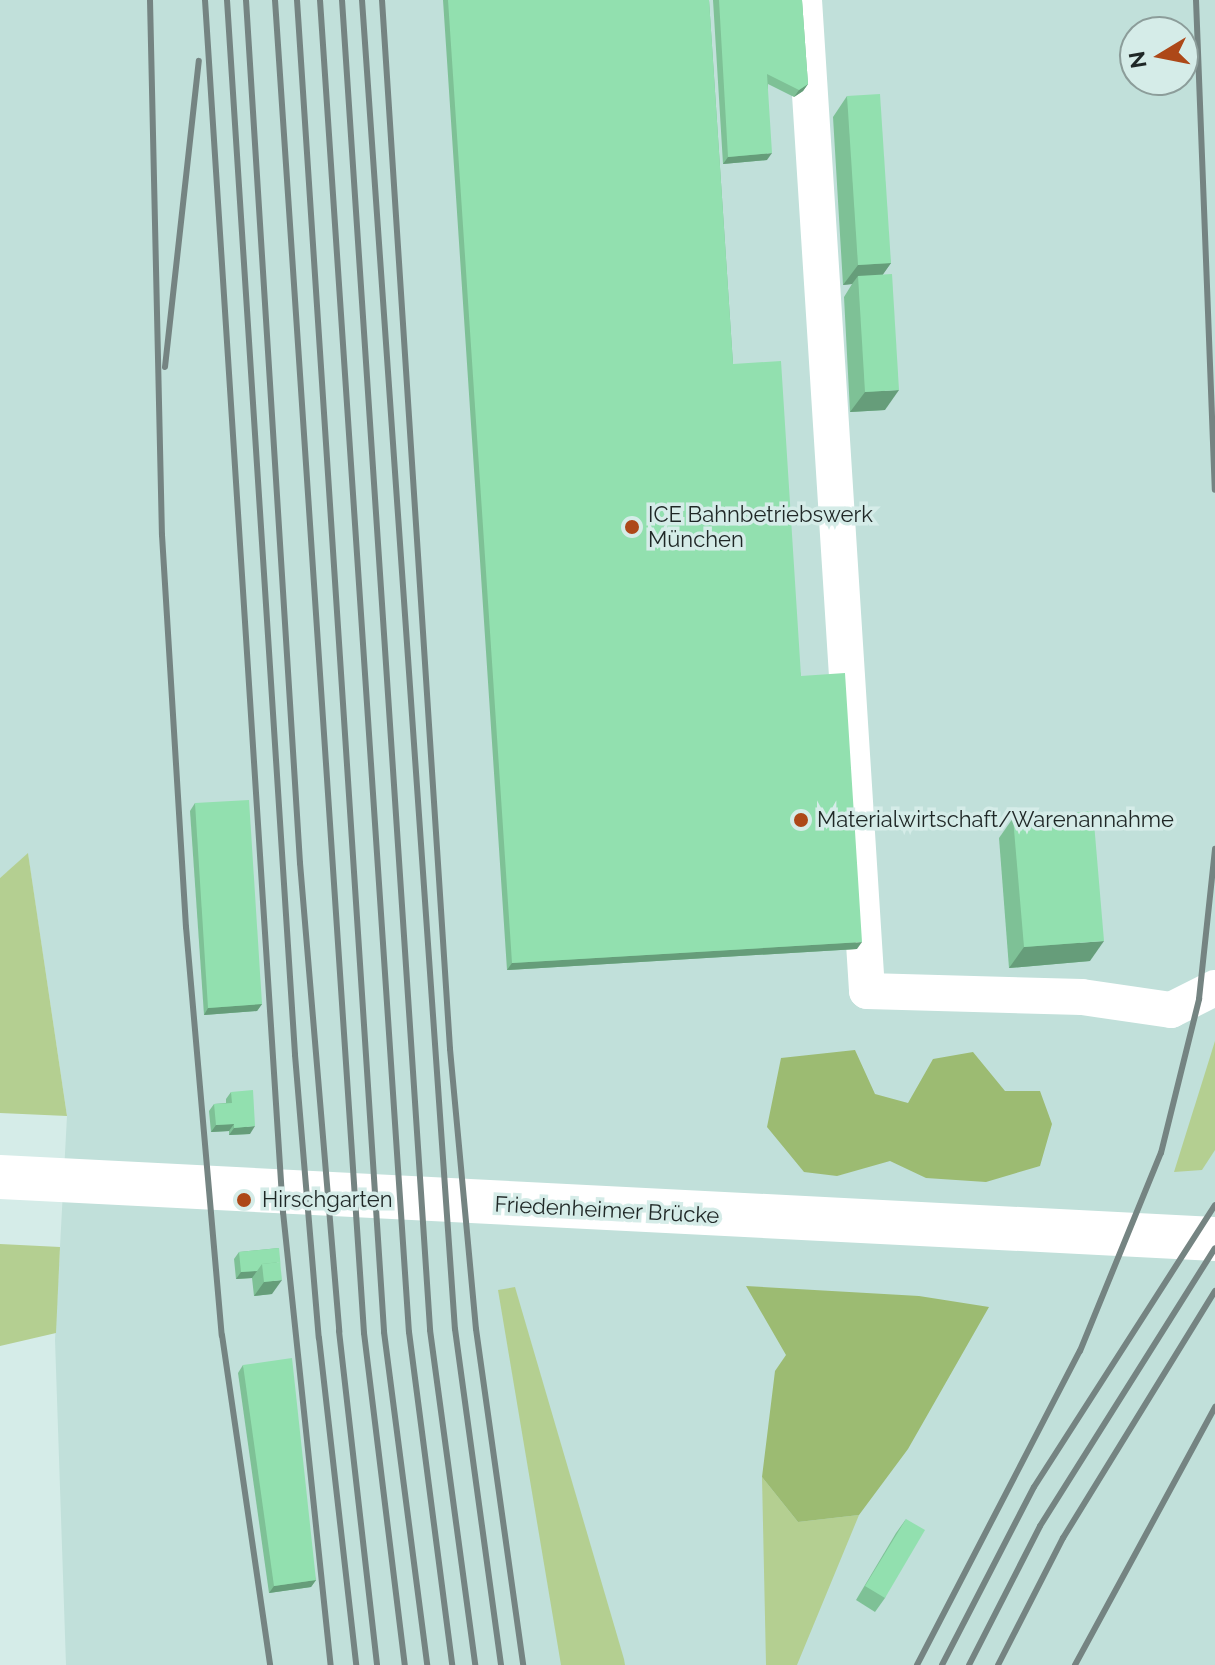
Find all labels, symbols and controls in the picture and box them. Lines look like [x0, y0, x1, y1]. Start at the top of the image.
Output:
north arrow [1119, 16, 1199, 96]
text: N [1123, 49, 1152, 70]
place label: ICE Bahnbetriebswerk München [648, 501, 873, 552]
marker: ICE Bahnbetriebswerk München [623, 518, 641, 536]
place label: Materialwirtschaft/Warenannahme [817, 807, 1174, 833]
marker: Materialwirtschaft/Warenannahme [792, 811, 810, 829]
place label: Hirschgarten [262, 1187, 393, 1213]
marker: Hirschgarten [233, 1189, 255, 1211]
street label: Friedenheimer Brücke [494, 1191, 720, 1229]

